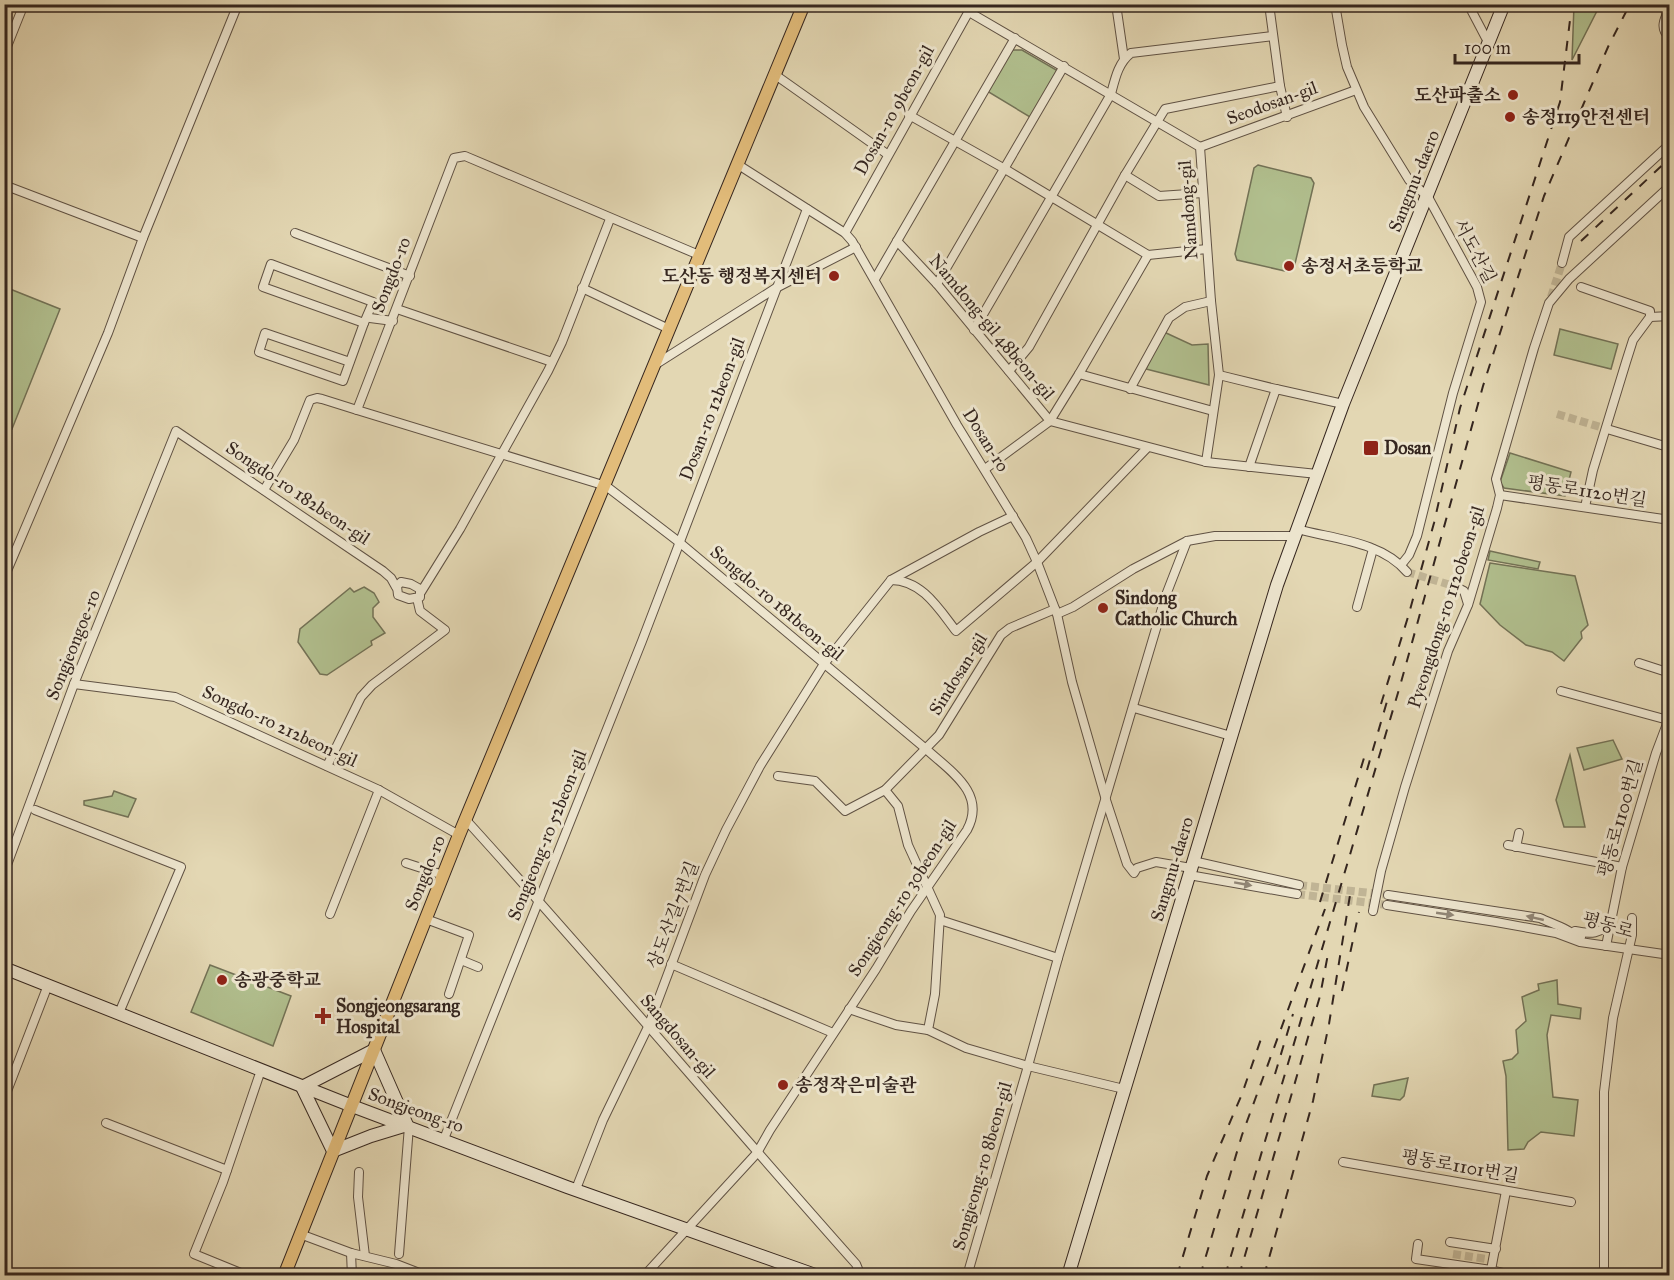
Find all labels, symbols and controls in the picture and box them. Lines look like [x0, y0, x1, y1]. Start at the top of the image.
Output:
scale bar [1455, 27, 1580, 65]
text: 100 m [1464, 37, 1511, 59]
street label: Dosan-ro 9beon-gil [849, 41, 940, 179]
street label: Seodosan-gil [1224, 76, 1321, 130]
place label: 도산파출소 [1414, 84, 1502, 106]
marker: 도산파출소 [1506, 88, 1520, 102]
place label: 송정119안전센터 [1522, 106, 1650, 129]
marker: 송정119안전센터 [1503, 110, 1517, 124]
street label: Sangmu-daero [1384, 127, 1445, 236]
street label: Namdong-gil [1174, 159, 1203, 260]
street label: 서도산길 [1449, 215, 1501, 287]
street label: Songdo-ro [367, 234, 416, 316]
street label: Namdong-gil 48beon-gil [924, 250, 1060, 405]
place label: 송정서초등학교 [1301, 255, 1423, 277]
marker: 송정서초등학교 [1282, 259, 1296, 273]
place label: 도산동 행정복지센터 [662, 265, 822, 287]
marker: 도산동 행정복지센터 [827, 269, 841, 283]
street label: Dosan-ro 12beon-gil [675, 334, 750, 484]
street label: Dosan-ro [958, 404, 1014, 476]
street label: Songdo-ro 182beon-gil [221, 437, 374, 550]
place label: Dosan [1384, 437, 1432, 459]
marker: Dosan [1362, 439, 1380, 457]
street label: 평동로1120번길 [1526, 471, 1648, 511]
street label: Pyeongdong-ro 1120beon-gil [1403, 503, 1490, 711]
street label: Songdo-ro 181beon-gil [705, 541, 848, 666]
street label: Songjeongoe-ro [41, 587, 106, 704]
place label: Sindong Catholic Church [1115, 587, 1239, 630]
marker: Sindong Catholic Church [1096, 601, 1110, 615]
street label: Sindosan-gil [924, 629, 993, 720]
street label: Songdo-ro 212beon-gil [198, 680, 361, 773]
street label: Songjeong-ro 52beon-gil [503, 746, 592, 924]
street label: 평동로1100번길 [1593, 756, 1647, 880]
street label: Sangmu-daero [1146, 814, 1199, 924]
street label: Songjeong-ro 30beon-gil [843, 815, 962, 981]
street label: Songdo-ro [400, 832, 451, 914]
street label: 상도산길7번길 [642, 858, 704, 972]
one-way arrow [1234, 880, 1253, 889]
street label: 평동로 [1580, 907, 1636, 943]
one-way arrow [1435, 910, 1454, 919]
one-way arrow [1526, 913, 1544, 923]
place label: 송광중학교 [234, 969, 322, 991]
marker: 송광중학교 [215, 973, 229, 987]
street label: Sangdosan-gil [635, 990, 720, 1083]
place label: Songjeongsarang Hospital [336, 995, 460, 1039]
marker: Songjeongsarang Hospital [314, 1007, 332, 1025]
place label: 송정작은미술관 [795, 1074, 917, 1096]
marker: 송정작은미술관 [776, 1078, 790, 1092]
street label: Songjeong-ro 8beon-gil [947, 1079, 1018, 1253]
street label: Songjeong-ro [365, 1083, 467, 1138]
street label: 평동로1101번길 [1400, 1145, 1520, 1187]

